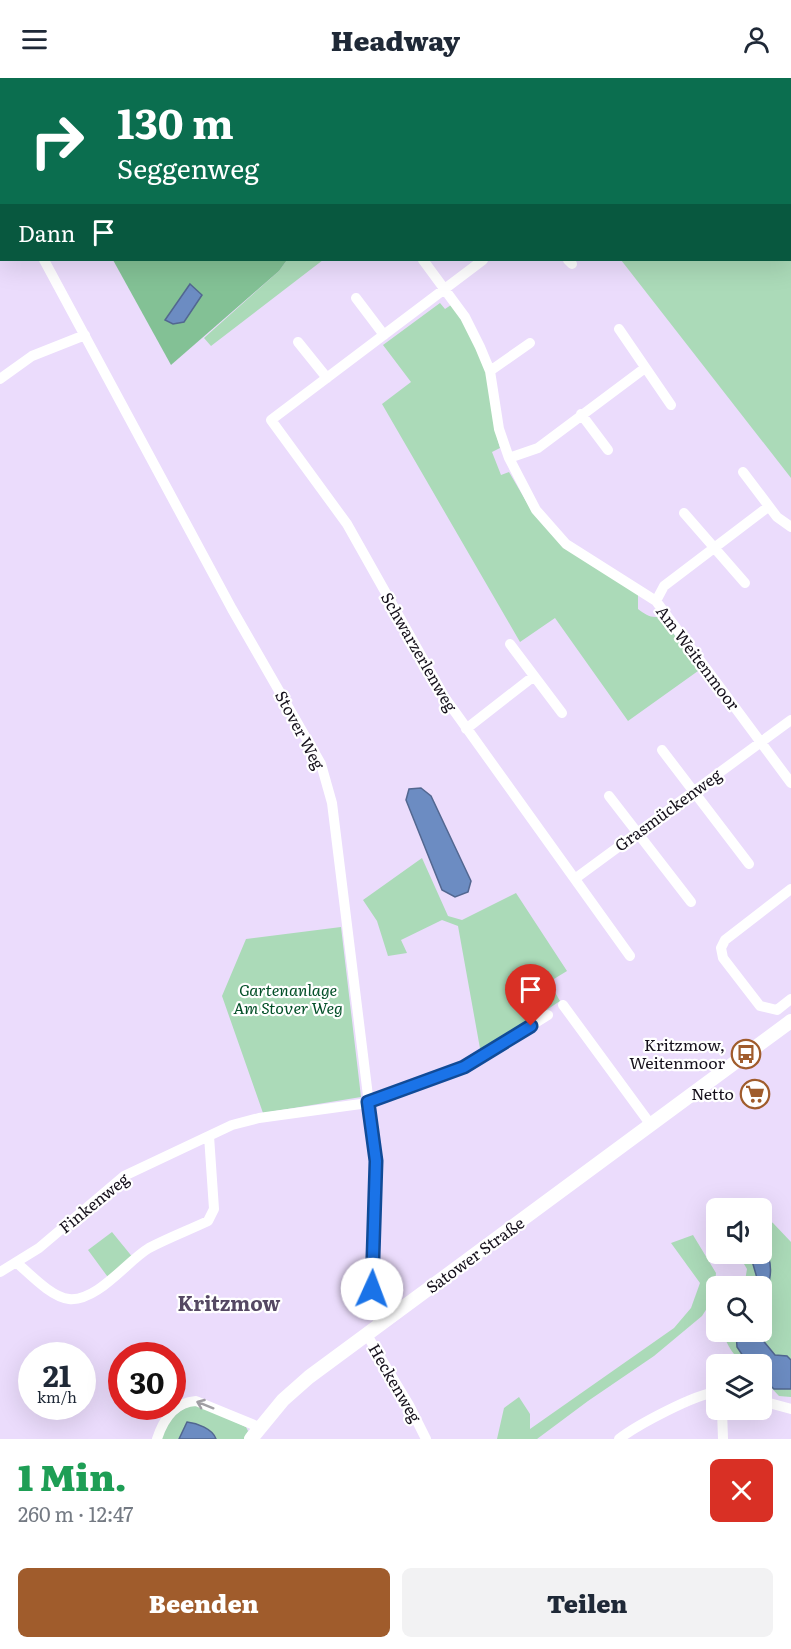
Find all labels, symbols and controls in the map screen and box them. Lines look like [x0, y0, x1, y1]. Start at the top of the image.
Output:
text: Headway [331, 19, 460, 59]
icon: menu [18, 23, 51, 56]
icon: person [740, 23, 773, 56]
text: 130 m [117, 90, 234, 152]
icon: right [18, 102, 96, 180]
text: Seggenweg [117, 147, 259, 187]
text: Dann [18, 216, 75, 249]
icon: arrive [87, 216, 120, 249]
street label: Schwarzerlenweg [376, 587, 464, 716]
street label: Am Weitenmoor [651, 600, 747, 715]
street label: Stover Weg [270, 686, 332, 773]
street label: Grasmückenweg [609, 762, 726, 856]
pin [505, 964, 556, 1026]
icon: arrive [514, 973, 547, 1006]
park label: Gartenanlage Am Stover Weg [233, 977, 343, 1019]
place label: Kritzmow, Weitenmoor [629, 1032, 725, 1074]
bus stop icon: Kritzmow, Weitenmoor [730, 1038, 762, 1070]
supermarket icon: Netto [739, 1078, 771, 1110]
place label: Netto [691, 1081, 734, 1105]
street label: Finkenweg [53, 1166, 134, 1238]
map controls [706, 1198, 772, 1420]
button: sound [706, 1198, 772, 1264]
street label: Satower Straße [420, 1210, 529, 1298]
position arrow [340, 1257, 404, 1321]
button: search [706, 1276, 772, 1342]
district label: Kritzmow [178, 1287, 280, 1317]
street label: Heckenweg [363, 1338, 428, 1427]
speed limit sign: 30 [108, 1342, 186, 1420]
text: 21 [43, 1352, 71, 1396]
button: layers [706, 1354, 772, 1420]
text: km/h [37, 1385, 77, 1408]
one-way arrow [196, 1398, 214, 1409]
text: 1 Min. [18, 1449, 127, 1502]
button: close [710, 1459, 773, 1522]
text: 260 m · 12:47 [18, 1498, 134, 1528]
button: Beenden [18, 1568, 390, 1637]
button: Teilen [402, 1568, 773, 1637]

